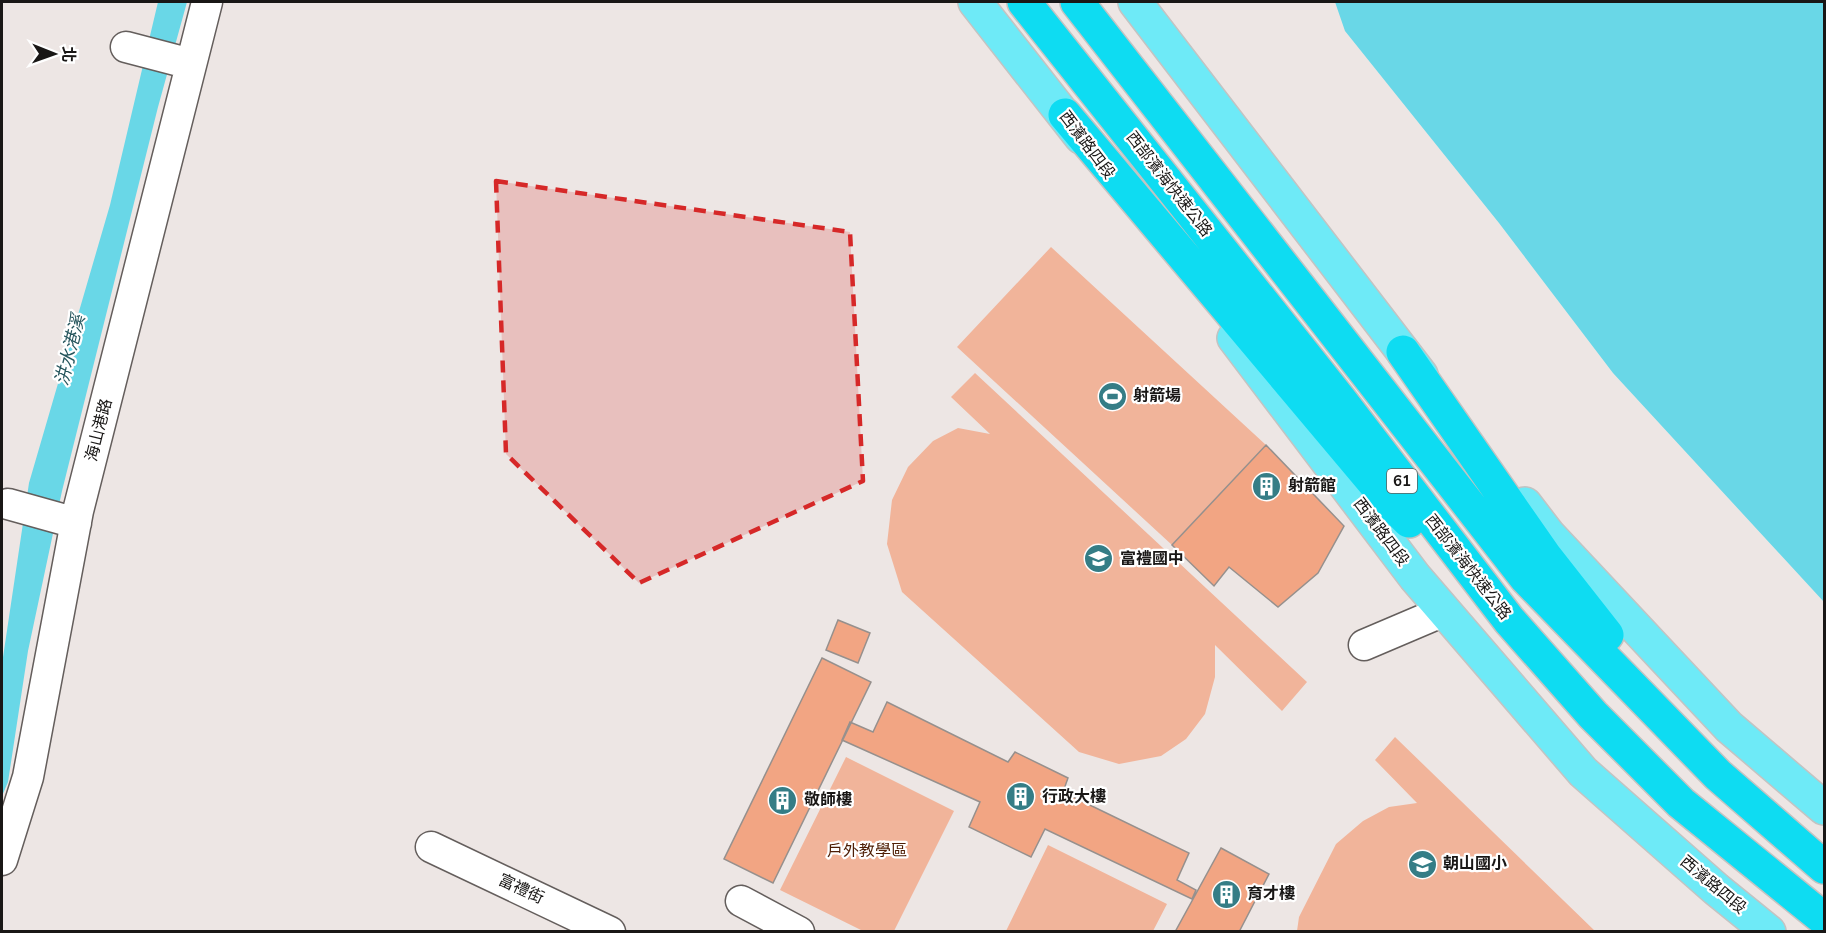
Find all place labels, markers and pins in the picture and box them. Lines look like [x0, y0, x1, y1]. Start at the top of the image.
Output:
sports icon: 射箭場 [1096, 380, 1128, 412]
place label: 射箭場 [1133, 385, 1181, 407]
building icon: 射箭館 [1251, 470, 1283, 502]
place label: 射箭館 [1288, 475, 1336, 497]
school or university icon: 富禮國中 [1083, 543, 1115, 575]
place label: 富禮國中 [1120, 548, 1184, 570]
building icon: 行政大樓 [1005, 781, 1037, 813]
building icon: 敬師樓 [767, 784, 799, 816]
place label: 行政大樓 [1042, 786, 1106, 808]
place label: 敬師樓 [804, 789, 852, 811]
school or university icon: 朝山國小 [1406, 848, 1438, 880]
place label: 朝山國小 [1443, 853, 1507, 875]
building icon: 育才樓 [1210, 878, 1242, 910]
place label: 育才樓 [1247, 883, 1295, 905]

